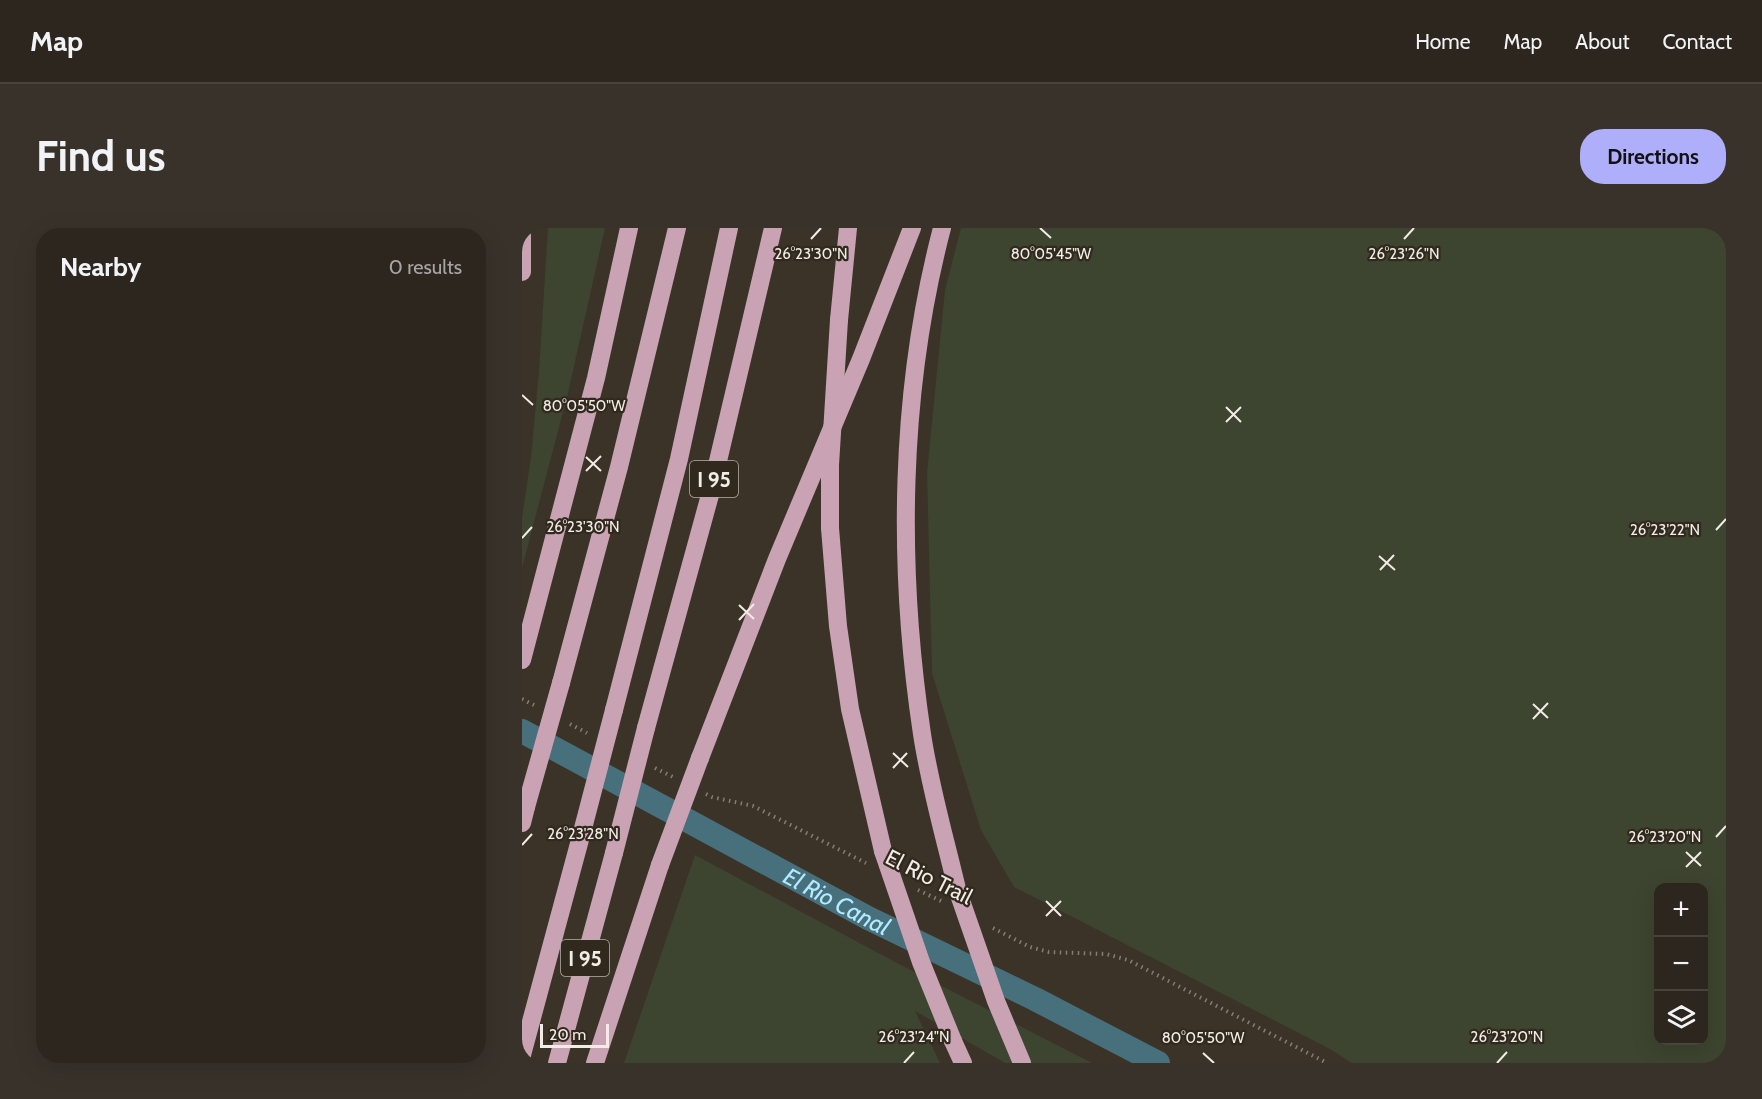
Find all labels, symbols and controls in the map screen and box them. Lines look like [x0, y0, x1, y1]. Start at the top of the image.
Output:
text: Map [30, 24, 83, 58]
text: Home [1415, 29, 1471, 54]
text: Map [1504, 29, 1542, 54]
text: About [1575, 29, 1629, 54]
text: Contact [1662, 29, 1732, 54]
button: Directions [1580, 129, 1726, 184]
text: Find us [36, 130, 165, 182]
text: 26°23'30"N [774, 245, 848, 263]
text: 80°05'45"W [1011, 245, 1092, 263]
text: 26°23'26"N [1369, 245, 1439, 263]
text: Nearby [60, 251, 141, 283]
text: 0 results [389, 255, 462, 279]
text: 80°05'50"W [543, 397, 626, 415]
road number: I 95 [690, 461, 738, 497]
text: 26°23'30"N [546, 518, 620, 536]
text: 26°23'22"N [1630, 521, 1700, 539]
text: 26°23'28"N [547, 825, 619, 843]
text: 26°23'20"N [1629, 828, 1701, 846]
street label: El Rio Trail [881, 844, 978, 911]
water label: El Rio Canal [779, 861, 895, 941]
map controls [1654, 883, 1708, 1045]
button: + [1654, 883, 1708, 937]
button: − [1654, 937, 1708, 991]
road number: I 95 [561, 940, 609, 976]
button: layers [1654, 991, 1708, 1045]
scale bar [540, 1021, 609, 1048]
text: 20 m [549, 1025, 586, 1044]
text: 26°23'24"N [879, 1028, 949, 1046]
text: 26°23'20"N [1471, 1028, 1543, 1046]
text: 80°05'50"W [1162, 1029, 1245, 1047]

